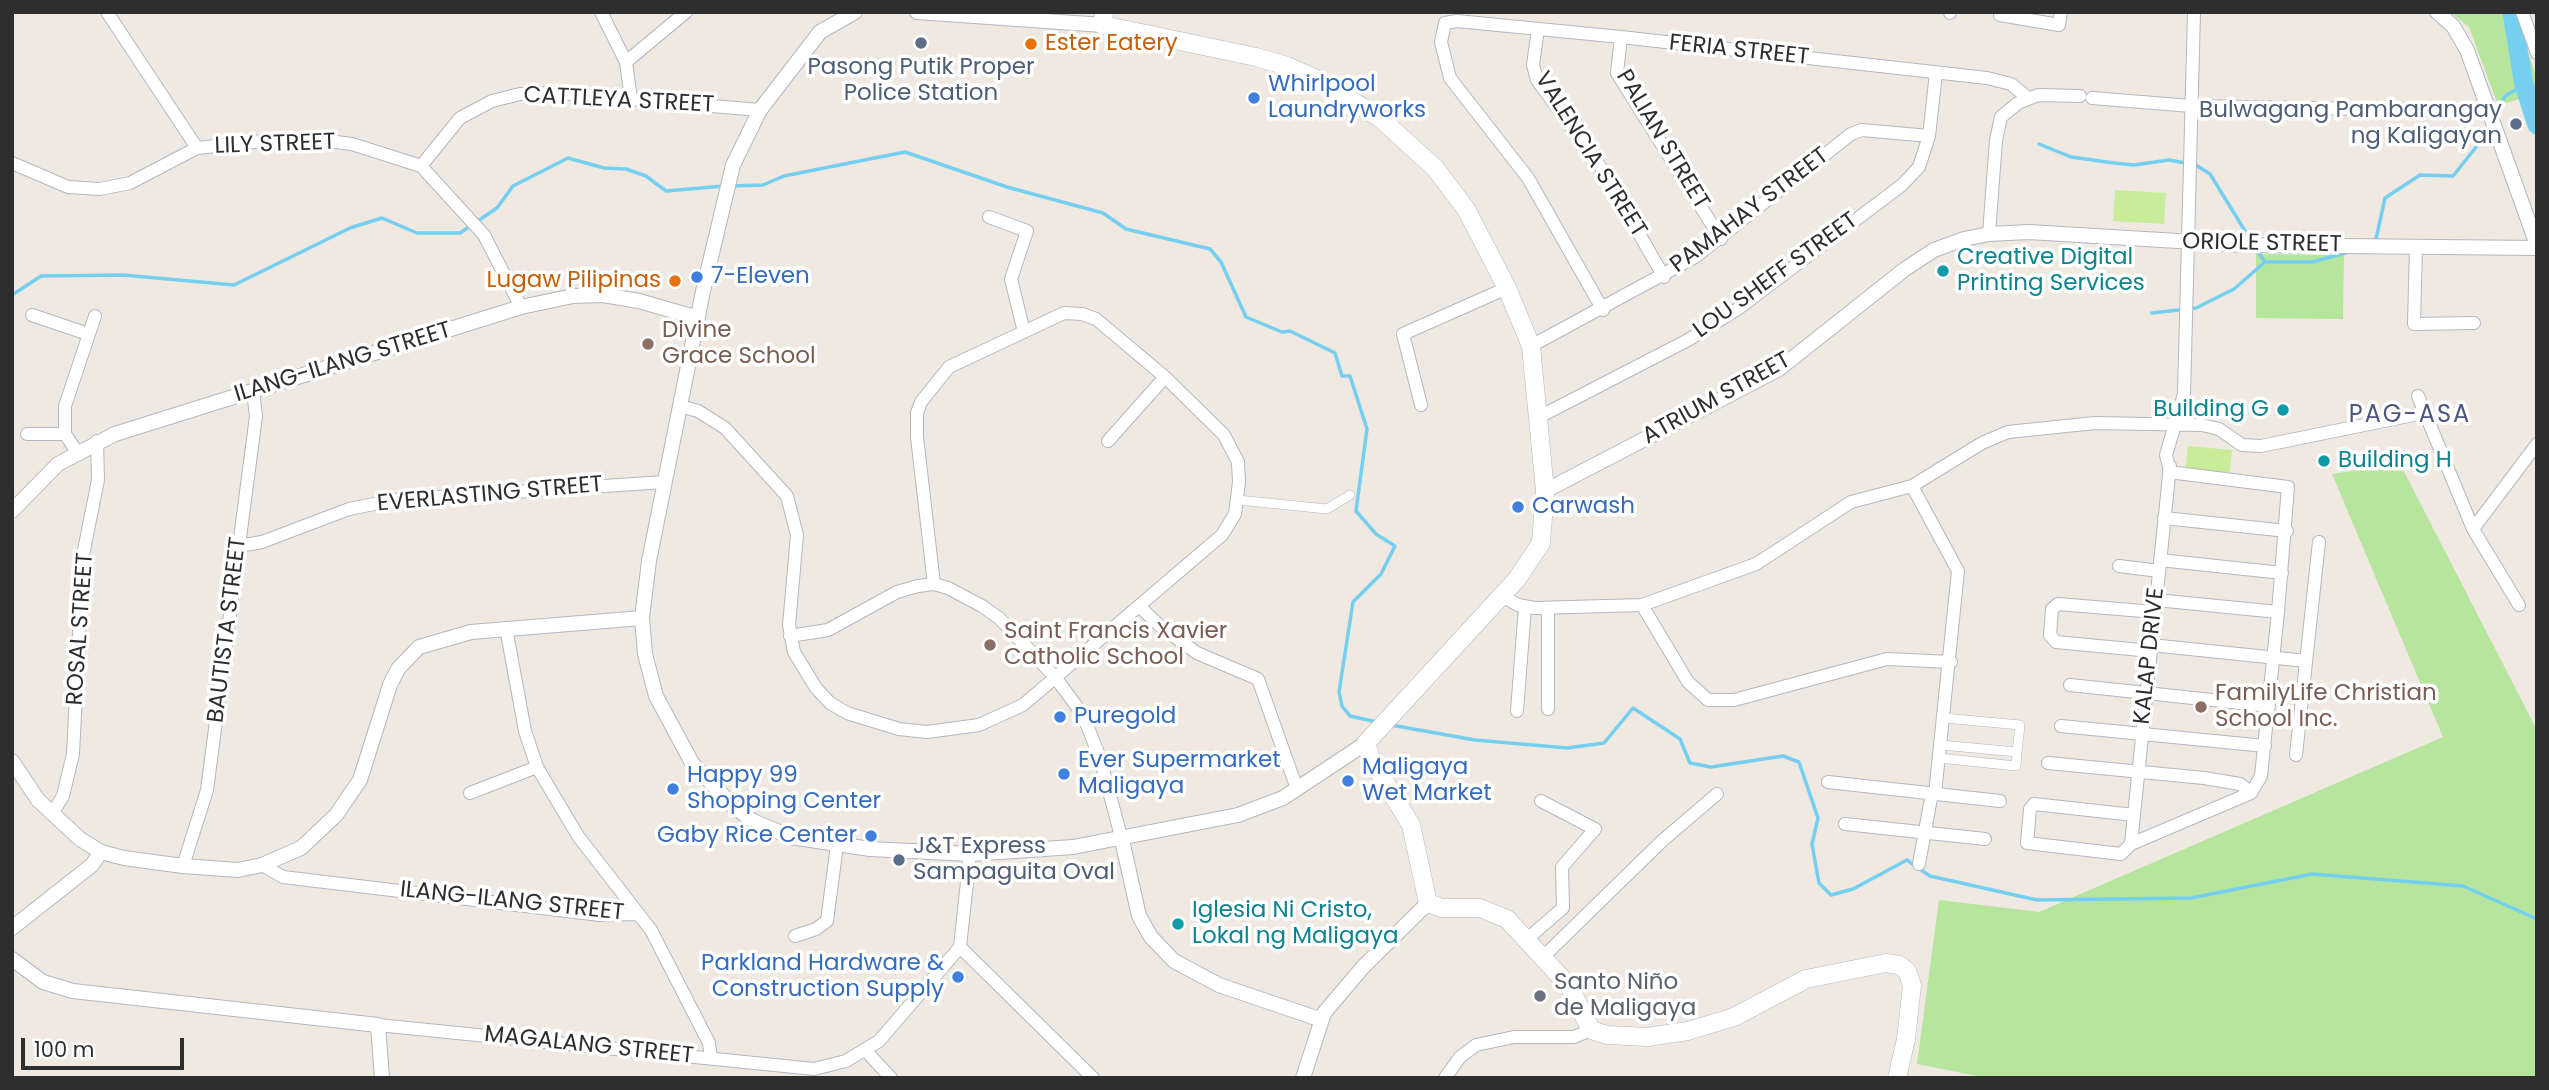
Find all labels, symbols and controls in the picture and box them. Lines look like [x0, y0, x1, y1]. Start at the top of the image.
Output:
place label: Ester Eatery [1045, 30, 1178, 58]
street label: FERIA STREET [1668, 30, 1810, 72]
marker: Pasong Putik Proper Police Station [913, 35, 929, 51]
marker: Ester Eatery [1023, 36, 1039, 52]
place label: Pasong Putik Proper Police Station [807, 54, 1035, 108]
street label: PALIAN STREET [1609, 65, 1715, 215]
street label: VALENCIA STREET [1528, 67, 1652, 243]
place label: Whirlpool Laundryworks [1268, 71, 1426, 125]
street label: CATTLEYA STREET [523, 82, 715, 120]
marker: Whirlpool Laundryworks [1246, 90, 1262, 106]
place label: Bulwagang Pambarangay ng Kaligayan [2199, 97, 2502, 151]
marker: Bulwagang Pambarangay ng Kaligayan [2508, 116, 2524, 132]
street label: LILY STREET [214, 129, 336, 161]
street label: PAMAHAY STREET [1665, 142, 1835, 280]
street label: LOU SHEFF STREET [1689, 207, 1863, 345]
street label: ORIOLE STREET [2182, 229, 2342, 259]
place label: Creative Digital Printing Services [1957, 244, 2145, 298]
place label: 7-Eleven [711, 263, 810, 291]
marker: Creative Digital Printing Services [1935, 263, 1951, 279]
place label: Lugaw Pilipinas [486, 267, 661, 295]
marker: 7-Eleven [689, 269, 705, 285]
marker: Lugaw Pilipinas [667, 273, 683, 289]
street label: ILANG-ILANG STREET [231, 317, 455, 409]
place label: Divine Grace School [662, 317, 816, 371]
marker: Divine Grace School [640, 336, 656, 352]
street label: ATRIUM STREET [1638, 347, 1796, 451]
place label: Building G [2153, 396, 2269, 424]
marker: Building G [2275, 402, 2291, 418]
district label: PAG-ASA [2350, 402, 2470, 430]
place label: Building H [2338, 447, 2452, 475]
marker: Building H [2316, 453, 2332, 469]
street label: EVERLASTING STREET [376, 471, 604, 519]
place label: Carwash [1532, 493, 1635, 521]
marker: Carwash [1510, 499, 1526, 515]
street label: BAUTISTA STREET [203, 536, 253, 724]
street label: ROSAL STREET [62, 552, 100, 706]
street label: KALAP DRIVE [2129, 586, 2171, 726]
place label: Saint Francis Xavier Catholic School [1004, 618, 1227, 672]
marker: Saint Francis Xavier Catholic School [982, 637, 998, 653]
place label: FamilyLife Christian School Inc. [2215, 680, 2437, 734]
marker: FamilyLife Christian School Inc. [2193, 699, 2209, 715]
place label: Puregold [1074, 703, 1176, 731]
marker: Puregold [1052, 709, 1068, 725]
place label: Ever Supermarket Maligaya [1078, 747, 1281, 801]
place label: Maligaya Wet Market [1362, 754, 1492, 808]
place label: Happy 99 Shopping Center [687, 762, 881, 816]
marker: Ever Supermarket Maligaya [1056, 766, 1072, 782]
marker: Maligaya Wet Market [1340, 773, 1356, 789]
marker: Happy 99 Shopping Center [665, 781, 681, 797]
place label: Gaby Rice Center [657, 822, 857, 850]
marker: Gaby Rice Center [863, 828, 879, 844]
place label: J&T Express Sampaguita Oval [913, 833, 1115, 887]
marker: J&T Express Sampaguita Oval [891, 852, 907, 868]
street label: ILANG-ILANG STREET [399, 877, 625, 927]
place label: Iglesia Ni Cristo, Lokal ng Maligaya [1192, 897, 1399, 951]
marker: Iglesia Ni Cristo, Lokal ng Maligaya [1170, 916, 1186, 932]
place label: Parkland Hardware & Construction Supply [701, 950, 944, 1004]
marker: Parkland Hardware & Construction Supply [950, 969, 966, 985]
place label: Santo Niño de Maligaya [1554, 969, 1696, 1023]
marker: Santo Niño de Maligaya [1532, 988, 1548, 1004]
street label: MAGALANG STREET [483, 1021, 695, 1071]
scale bar [24, 1024, 187, 1068]
text: 100 m [34, 1035, 94, 1064]

